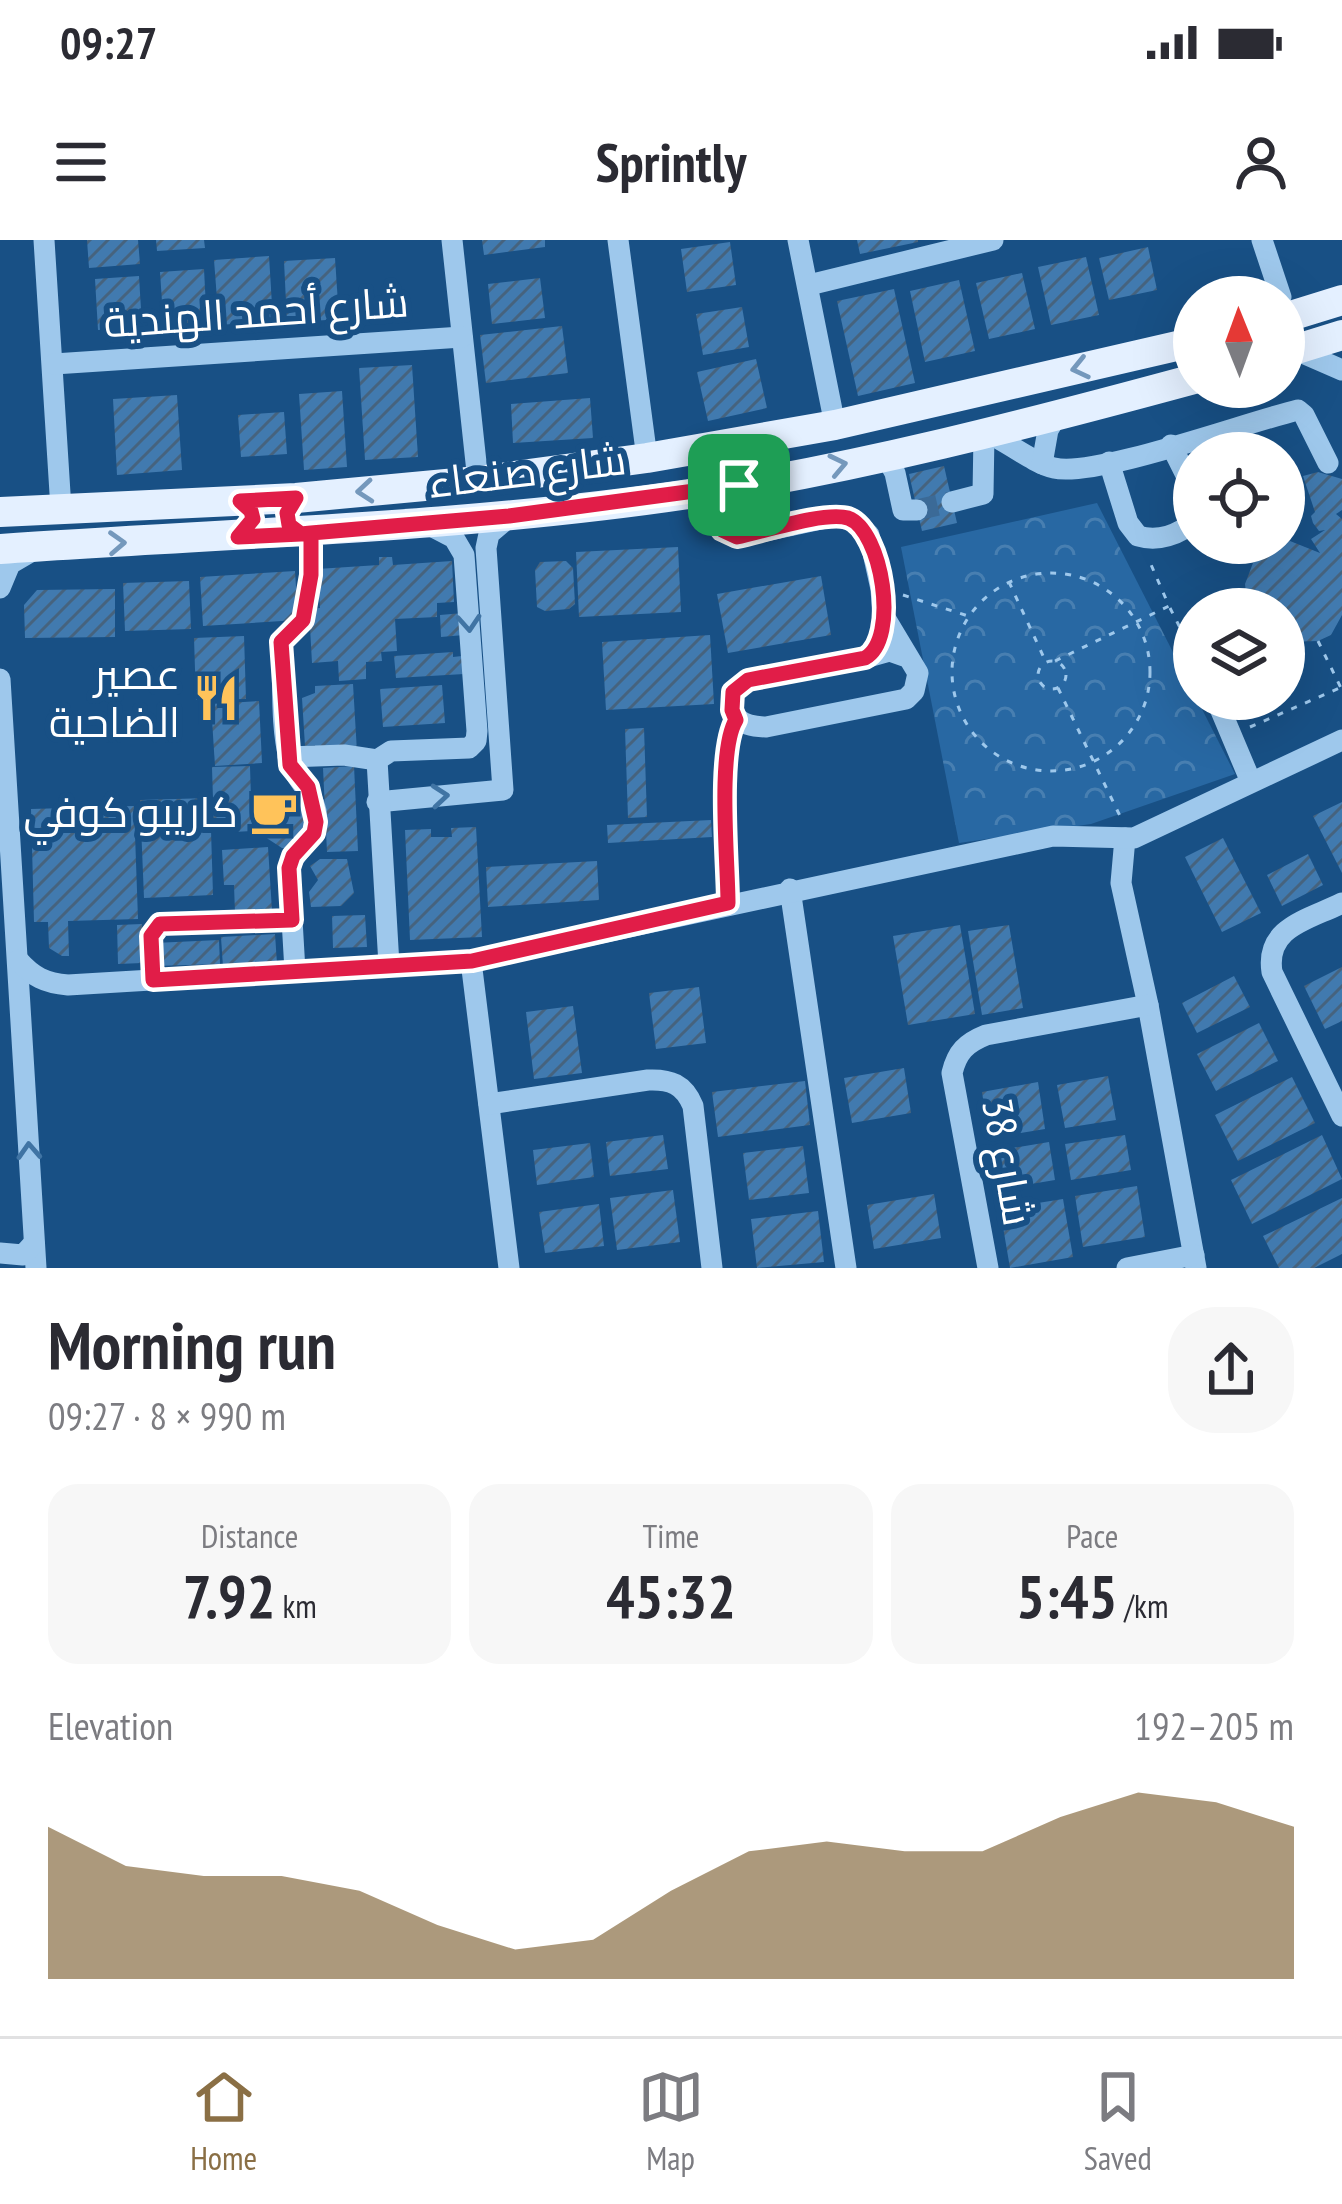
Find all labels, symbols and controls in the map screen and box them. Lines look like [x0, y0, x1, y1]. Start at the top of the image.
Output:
text: 09:27 [60, 13, 157, 71]
text: Sprintly [596, 127, 746, 197]
icon: menu [48, 129, 114, 195]
icon: person [1228, 129, 1294, 195]
street label: شارع أحمد الهندية [102, 273, 410, 351]
north arrow [1173, 276, 1305, 408]
map controls [1173, 276, 1305, 720]
one-way arrow [1071, 355, 1091, 380]
street label: شارع صنعاء [425, 431, 629, 511]
button: locate [1173, 432, 1305, 564]
pin [688, 434, 790, 536]
icon: arrive [706, 452, 772, 518]
one-way arrow [827, 453, 847, 479]
one-way arrow [356, 478, 375, 503]
one-way arrow [108, 530, 127, 556]
button: layers [1173, 588, 1305, 720]
one-way arrow [456, 614, 482, 633]
place label: عصير الضاحية [49, 646, 180, 749]
restaurant icon: عصير الضاحية [191, 673, 241, 723]
place label: كاريبو كوفي [23, 784, 238, 845]
one-way arrow [431, 784, 450, 809]
cafe icon: كاريبو كوفي [249, 787, 299, 837]
street label: شارع 38 [969, 1094, 1047, 1230]
one-way arrow [17, 1141, 43, 1160]
text: Morning run [48, 1302, 336, 1387]
button: share [1168, 1307, 1294, 1433]
text: 09:27 · 8 × 990 m [48, 1390, 286, 1441]
text: Distance [201, 1514, 298, 1557]
text: Time [642, 1514, 700, 1557]
text: Pace [1066, 1514, 1118, 1557]
text: 7.92 [183, 1557, 275, 1635]
text: 45:32 [606, 1557, 736, 1635]
text: 5:45 [1016, 1557, 1117, 1635]
text: km [275, 1584, 317, 1627]
text: /km [1117, 1584, 1168, 1627]
text: Elevation [48, 1700, 173, 1751]
text: 192–205 m [1134, 1700, 1294, 1751]
tab: Home [190, 2064, 257, 2179]
tab: Map [638, 2064, 704, 2179]
tab: Saved [1084, 2064, 1152, 2179]

